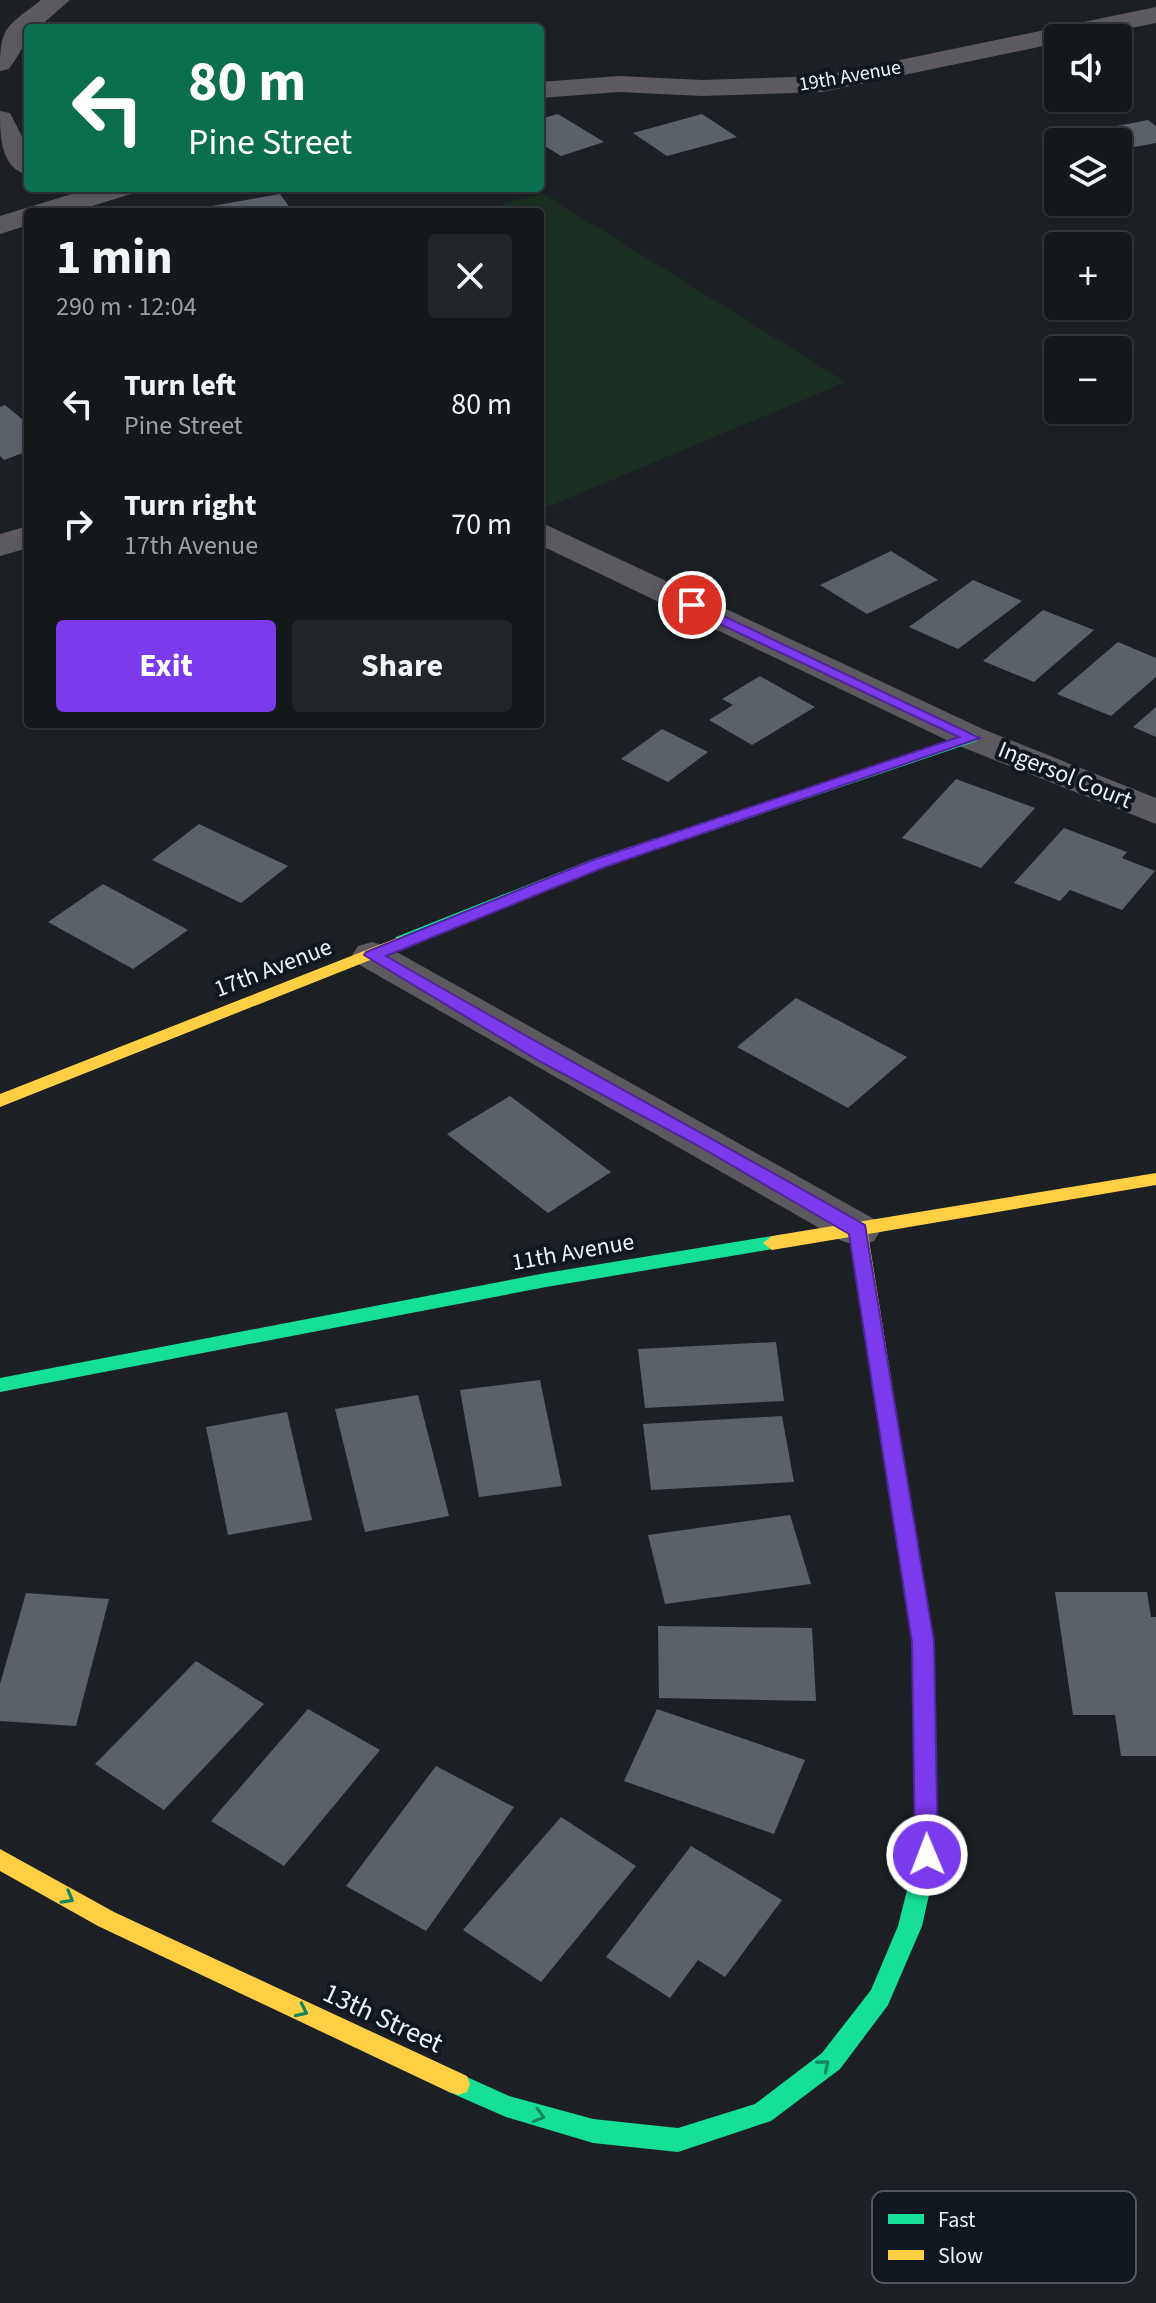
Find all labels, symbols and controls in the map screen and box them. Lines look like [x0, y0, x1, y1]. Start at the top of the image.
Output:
map controls [1044, 24, 1132, 424]
button: sound [1044, 24, 1132, 112]
text: 80 m [188, 43, 306, 122]
street label: 19th Avenue [797, 53, 903, 99]
icon: left [56, 56, 160, 160]
text: Pine Street [188, 117, 352, 168]
button: layers [1044, 128, 1132, 216]
text: 1 min [56, 224, 173, 292]
button: + [1044, 232, 1132, 320]
button: close [428, 234, 512, 318]
text: 290 m · 12:04 [56, 288, 197, 325]
button: − [1044, 336, 1132, 424]
text: Turn left [124, 364, 236, 407]
icon: left [56, 382, 100, 426]
text: 80 m [451, 383, 512, 426]
text: Pine Street [124, 407, 243, 444]
text: Turn right [124, 484, 256, 527]
icon: right [56, 502, 100, 546]
text: 70 m [451, 503, 512, 546]
text: 17th Avenue [124, 527, 258, 564]
pin [658, 571, 726, 639]
icon: arrive [670, 583, 714, 627]
button: Exit [56, 620, 276, 712]
button: Share [292, 620, 512, 712]
street label: Ingersol Court [993, 732, 1137, 818]
street label: 17th Avenue [209, 929, 337, 1007]
street label: 11th Avenue [509, 1224, 637, 1280]
position arrow [885, 1813, 969, 1897]
one-way arrow [60, 1888, 74, 1903]
street label: 13th Street [316, 1973, 450, 2063]
one-way arrow [294, 2001, 308, 2017]
one-way arrow [815, 2060, 830, 2075]
one-way arrow [532, 2107, 546, 2123]
legend [872, 2191, 1136, 2283]
text: Fast [938, 2204, 976, 2236]
text: Slow [938, 2240, 983, 2272]

